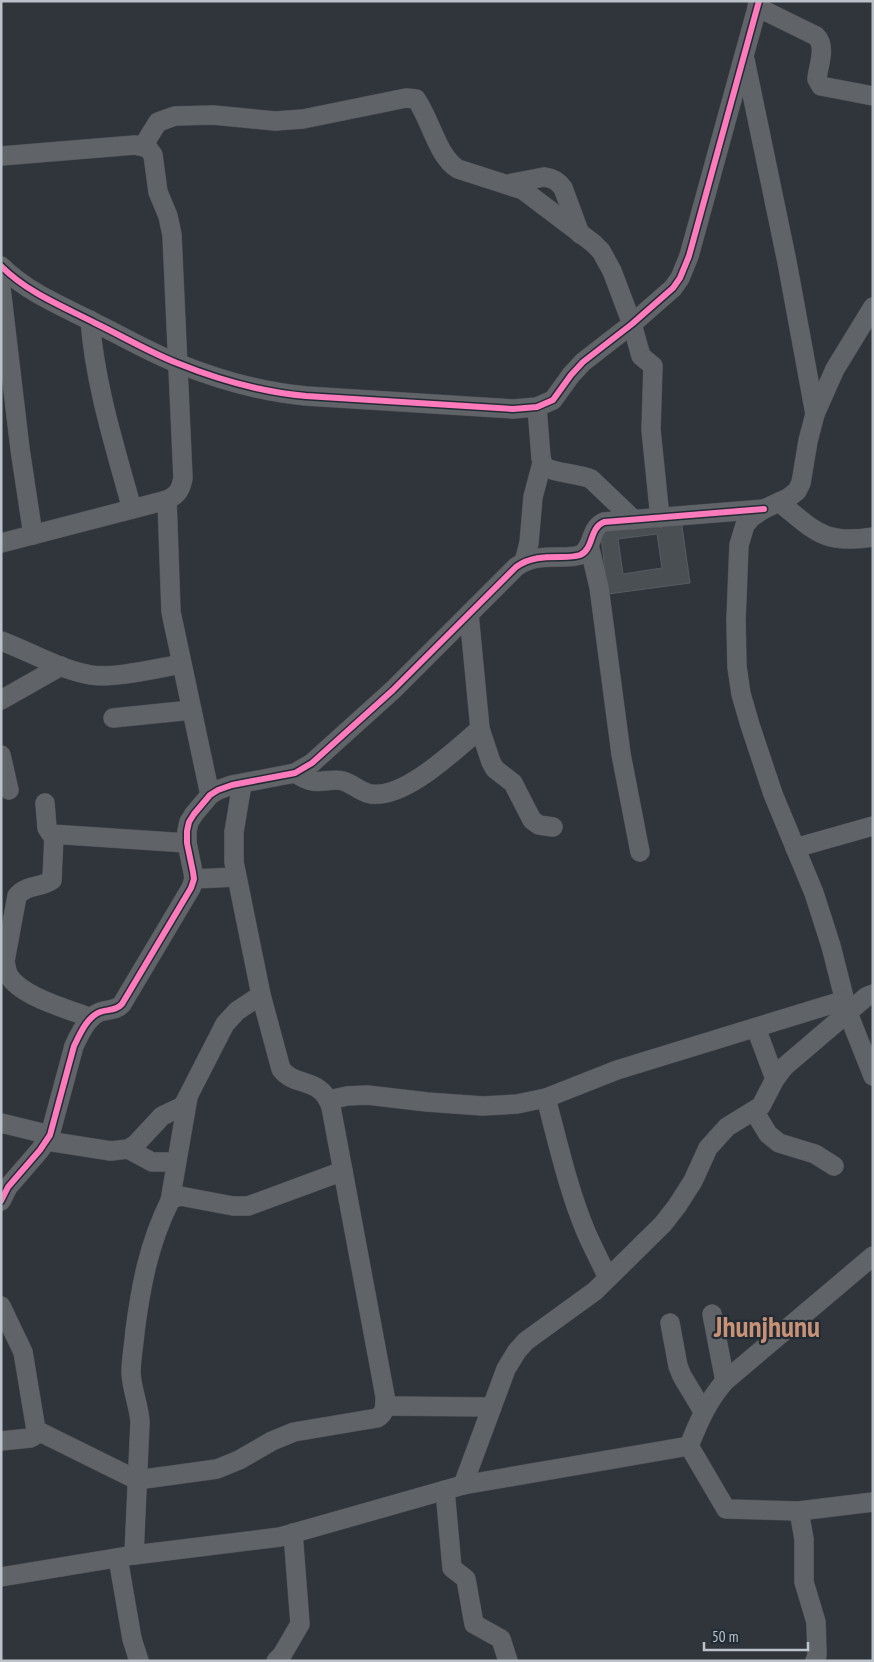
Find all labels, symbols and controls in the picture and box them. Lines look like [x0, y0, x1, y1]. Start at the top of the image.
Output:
district label: Jhunjhunu [713, 1307, 820, 1345]
scale bar [704, 1620, 808, 1652]
text: 50 m [712, 1627, 738, 1646]

